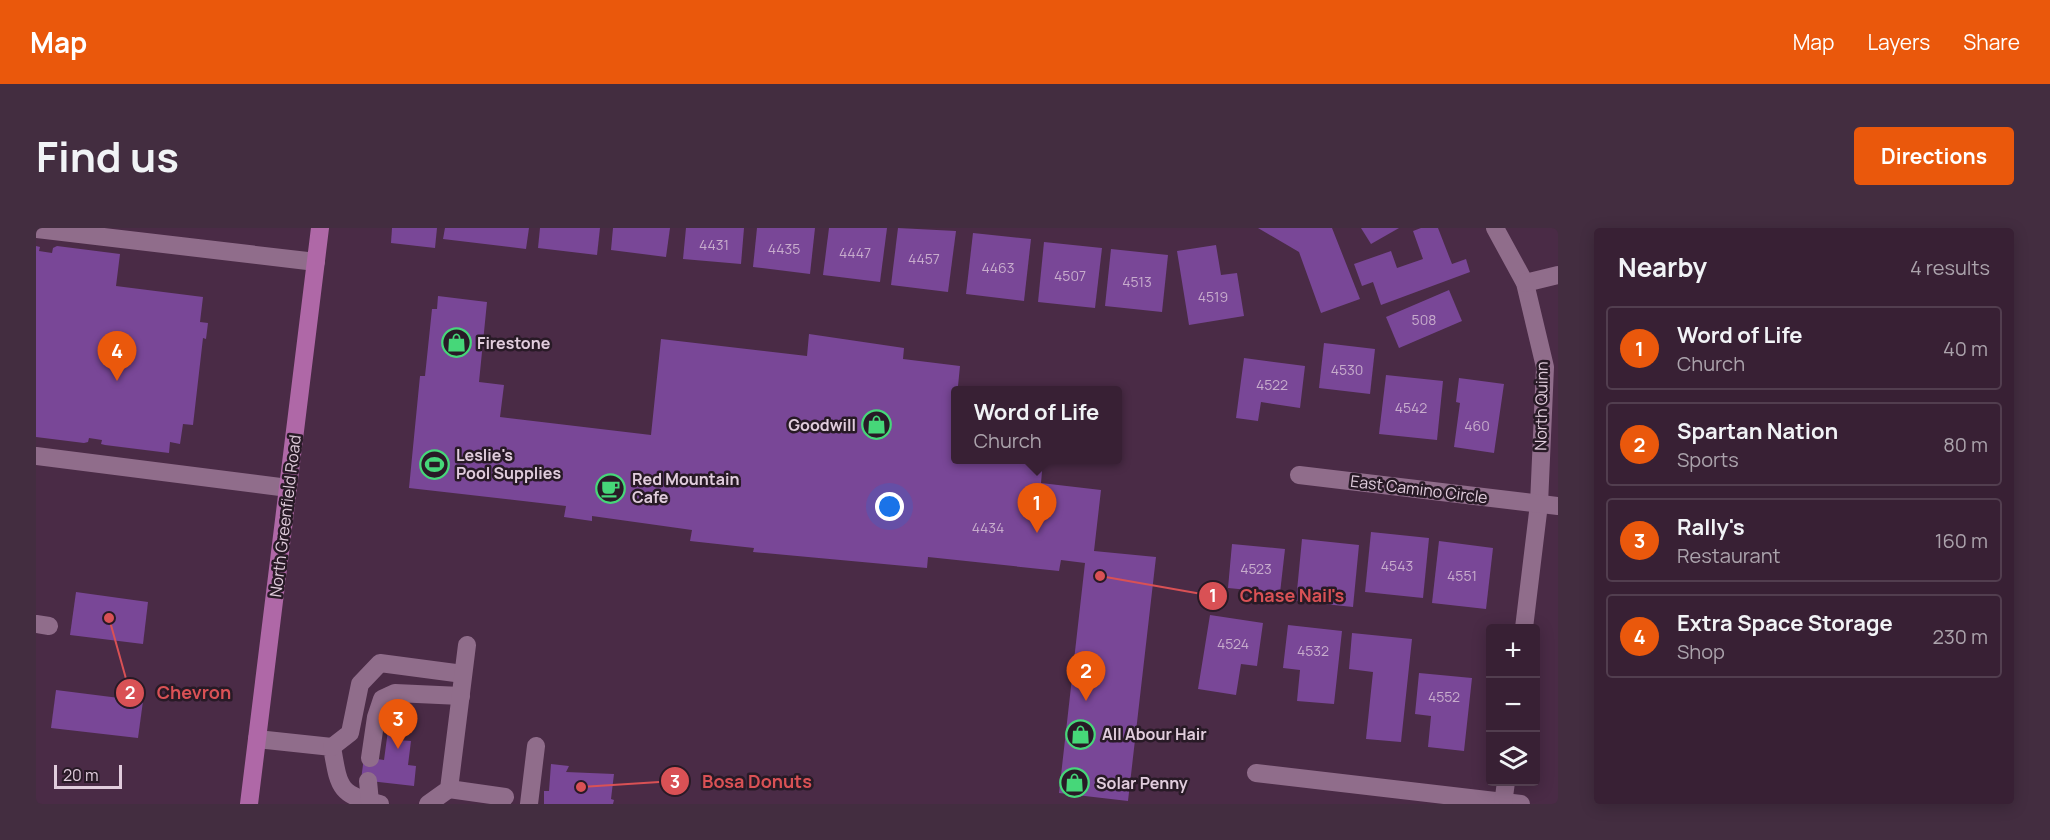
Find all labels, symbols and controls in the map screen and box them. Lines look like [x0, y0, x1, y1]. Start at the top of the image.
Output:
text: Map [30, 23, 87, 61]
text: Map [1793, 28, 1834, 56]
text: Layers [1867, 28, 1930, 56]
text: Share [1963, 28, 2020, 56]
text: Find us [36, 127, 179, 185]
button: Directions [1854, 127, 2014, 185]
house number: 4431 [699, 235, 729, 254]
house number: 4435 [768, 239, 800, 258]
house number: 4447 [839, 243, 871, 262]
house number: 4457 [908, 249, 940, 268]
text: Nearby [1618, 249, 1707, 285]
text: 4 results [1910, 254, 1990, 281]
house number: 4463 [981, 258, 1015, 277]
house number: 4507 [1054, 266, 1086, 285]
house number: 4513 [1122, 272, 1152, 291]
house number: 4519 [1198, 287, 1228, 306]
house number: 508 [1412, 310, 1436, 329]
text: Word of Life [1677, 320, 1803, 350]
shop icon: Firestone [440, 327, 472, 359]
pin: 4 [98, 332, 136, 381]
place label: Firestone [477, 332, 551, 354]
text: 1 [1635, 335, 1644, 362]
text: 40 m [1943, 335, 1988, 362]
text: Church [1677, 350, 1745, 377]
house number: 4530 [1331, 360, 1363, 379]
street label: North Quinn [1529, 361, 1553, 451]
house number: 4522 [1256, 375, 1288, 394]
popup [951, 386, 1122, 464]
text: Word of Life [974, 397, 1099, 427]
house number: 4542 [1395, 398, 1427, 417]
shop icon: Goodwill [861, 409, 893, 441]
place label: Goodwill [788, 414, 856, 436]
house number: 460 [1464, 416, 1490, 435]
text: Spartan Nation [1677, 416, 1838, 446]
text: Church [974, 427, 1042, 454]
text: 2 [1634, 431, 1645, 458]
text: 80 m [1943, 431, 1988, 458]
street label: North Greenfield Road [264, 434, 306, 598]
place label: Leslie's Pool Supplies [456, 444, 561, 484]
text: Sports [1677, 446, 1739, 473]
sports icon: Leslie's Pool Supplies [419, 448, 451, 480]
place label: Red Mountain Cafe [632, 468, 740, 508]
street label: East Camino Circle [1349, 470, 1489, 508]
cafe icon: Red Mountain Cafe [595, 472, 627, 504]
pin: 1 [1018, 484, 1056, 533]
your location [875, 492, 904, 521]
text: Rally's [1677, 512, 1745, 542]
house number: 4434 [972, 518, 1004, 537]
text: 3 [1634, 527, 1645, 554]
text: 160 m [1935, 527, 1988, 554]
text: Restaurant [1677, 542, 1781, 569]
house number: 4543 [1381, 556, 1413, 575]
house number: 4523 [1240, 559, 1272, 578]
house number: 4551 [1447, 566, 1477, 585]
callout: Chase Nail's [1198, 578, 1357, 614]
text: 1 [1209, 583, 1217, 607]
text: Chase Nail's [1240, 583, 1345, 607]
text: Extra Space Storage [1677, 608, 1893, 638]
text: 4 [1633, 623, 1646, 650]
text: 230 m [1932, 623, 1988, 650]
map controls [1486, 624, 1540, 786]
button: + [1486, 624, 1540, 678]
house number: 4524 [1217, 634, 1249, 653]
text: Shop [1677, 638, 1725, 665]
house number: 4532 [1297, 641, 1329, 660]
pin: 2 [1066, 652, 1106, 701]
callout: Chevron [115, 675, 243, 711]
button: − [1486, 678, 1540, 732]
text: 2 [125, 680, 135, 704]
text: Chevron [157, 680, 231, 704]
house number: 4552 [1428, 687, 1460, 706]
pin: 3 [378, 700, 418, 749]
shop icon: All Abour Hair [1065, 718, 1097, 750]
place label: All Abour Hair [1102, 723, 1207, 745]
button: layers [1486, 732, 1540, 786]
scale bar [54, 762, 122, 790]
callout: Bosa Donuts [660, 763, 824, 799]
text: 20 m [63, 764, 99, 786]
shop icon: Solar Penny [1059, 767, 1091, 799]
text: 3 [670, 769, 680, 793]
text: Bosa Donuts [702, 769, 812, 793]
place label: Solar Penny [1096, 772, 1188, 794]

